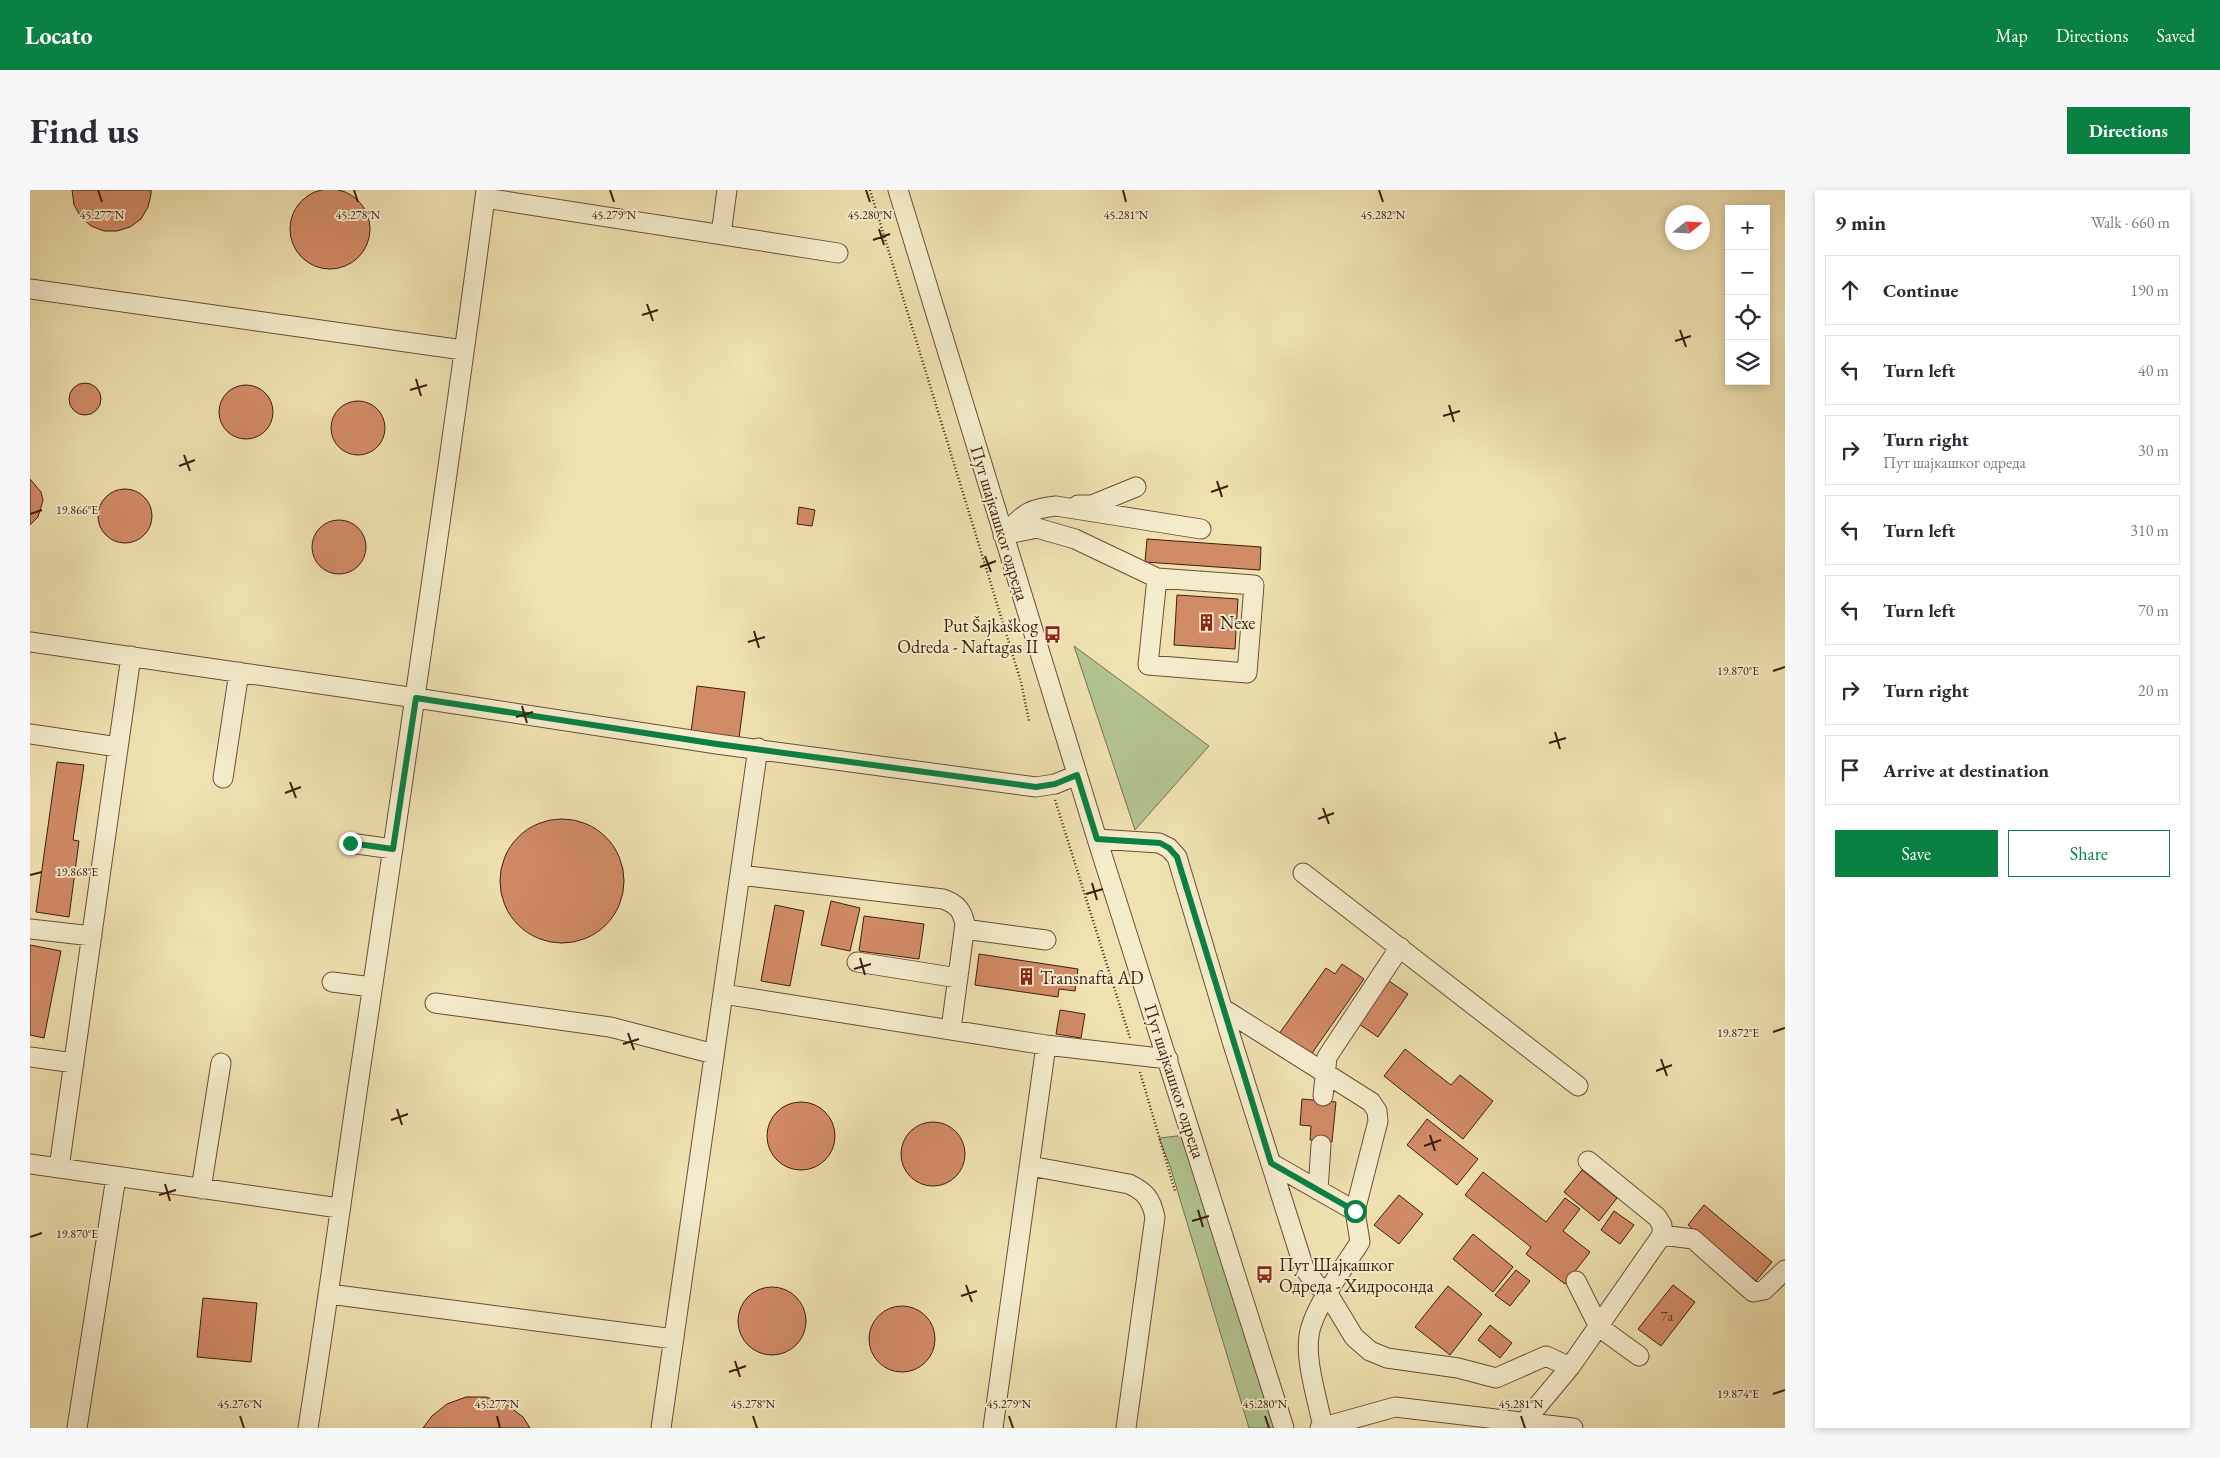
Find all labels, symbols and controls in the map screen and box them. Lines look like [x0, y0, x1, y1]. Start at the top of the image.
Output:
text: Locato [25, 20, 93, 51]
text: Map [1996, 24, 2028, 47]
text: Directions [2056, 24, 2128, 47]
text: Saved [2156, 24, 2195, 47]
button: Directions [2067, 107, 2190, 154]
text: Find us [30, 108, 139, 153]
north arrow [1665, 205, 1710, 250]
map controls [1725, 205, 1770, 385]
button: + [1725, 205, 1770, 250]
text: 45.277°N [80, 207, 125, 223]
text: 45.278°N [336, 207, 381, 223]
text: 45.279°N [592, 207, 637, 223]
text: 45.280°N [848, 207, 893, 223]
text: 45.281°N [1104, 207, 1149, 223]
text: 45.282°N [1361, 207, 1406, 223]
text: 9 min [1835, 209, 1886, 236]
text: Walk · 660 m [2091, 212, 2170, 233]
button: − [1725, 250, 1770, 295]
icon: ahead [1836, 276, 1864, 304]
text: Continue [1883, 278, 1958, 303]
text: 190 m [2130, 280, 2169, 301]
button: locate [1725, 295, 1770, 340]
button: layers [1725, 340, 1770, 385]
icon: left [1836, 356, 1864, 384]
text: Turn left [1883, 358, 1955, 383]
text: 40 m [2138, 360, 2169, 381]
text: Turn right [1883, 427, 1969, 452]
icon: right [1836, 436, 1864, 464]
text: 30 m [2138, 440, 2169, 461]
street label: Пут шајкашког одреда [965, 443, 1035, 604]
text: Пут шајкашког одреда [1883, 452, 2026, 473]
text: 19.866°E [56, 502, 98, 518]
icon: left [1836, 516, 1864, 544]
text: Turn left [1883, 518, 1955, 543]
text: 310 m [2130, 520, 2169, 541]
icon: left [1836, 596, 1864, 624]
text: Turn left [1883, 598, 1955, 623]
text: 70 m [2138, 600, 2169, 621]
place label: Nexe [1220, 611, 1255, 634]
building icon: Nexe [1196, 612, 1216, 632]
place label: Put Šajkaškog Odreda - Naftagas II [897, 614, 1038, 658]
bus stop icon: Put Šajkaškog Odreda - Naftagas II [1042, 625, 1062, 645]
text: 19.870°E [1717, 663, 1759, 679]
icon: right [1836, 676, 1864, 704]
text: Turn right [1883, 678, 1969, 703]
text: 20 m [2138, 680, 2169, 701]
icon: arrive [1836, 756, 1864, 784]
text: Arrive at destination [1883, 758, 2049, 783]
button: Save [1835, 830, 1998, 877]
button: Share [2008, 830, 2170, 877]
route end [339, 832, 362, 855]
text: 19.868°E [56, 864, 98, 880]
place label: Transnafta AD [1040, 966, 1144, 989]
building icon: Transnafta AD [1016, 967, 1036, 987]
street label: Пут шајкашког одреда [1139, 1001, 1211, 1162]
text: 19.872°E [1717, 1025, 1759, 1041]
route start [1344, 1200, 1367, 1223]
text: 19.870°E [56, 1226, 98, 1242]
place label: Пут Шајкашког Одреда - Хидросонда [1279, 1253, 1434, 1297]
bus stop icon: Пут Шајкашког Одреда - Хидросонда [1255, 1264, 1275, 1284]
house number: 7a [1660, 1306, 1674, 1325]
text: 19.874°E [1717, 1386, 1759, 1402]
text: 45.276°N [218, 1396, 263, 1412]
text: 45.277°N [475, 1396, 520, 1412]
text: 45.278°N [731, 1396, 776, 1412]
text: 45.279°N [987, 1396, 1032, 1412]
text: 45.280°N [1243, 1396, 1288, 1412]
text: 45.281°N [1499, 1396, 1544, 1412]

